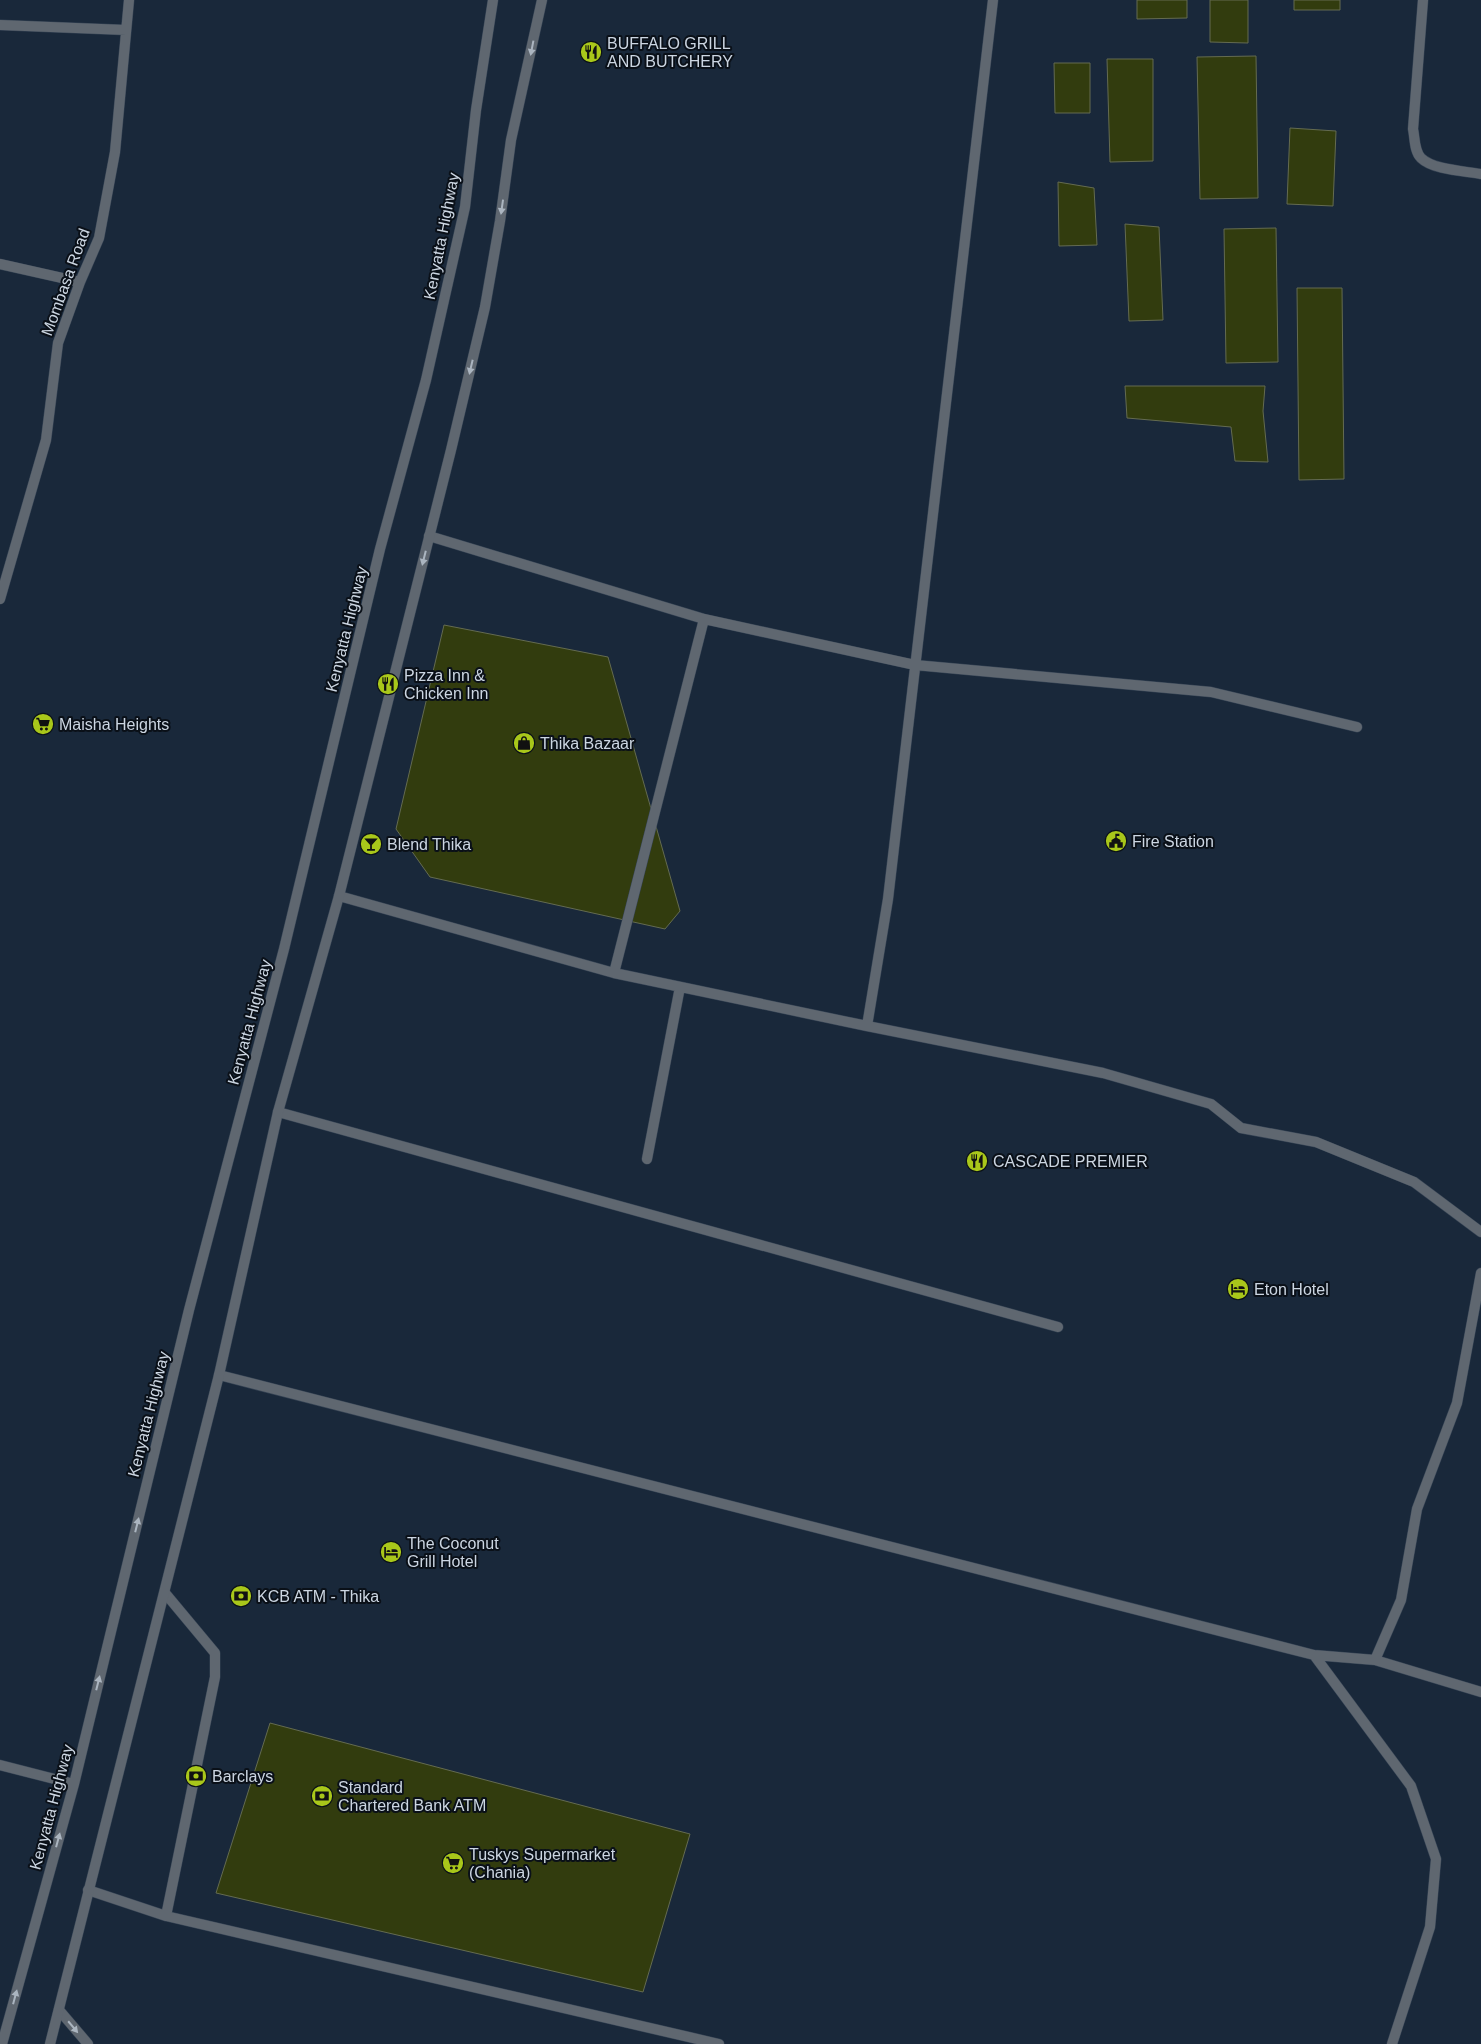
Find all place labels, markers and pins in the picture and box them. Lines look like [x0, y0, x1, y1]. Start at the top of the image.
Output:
place label: BUFFALO GRILL AND BUTCHERY [607, 35, 733, 70]
restaurant icon: BUFFALO GRILL AND BUTCHERY [579, 40, 603, 64]
place label: Pizza Inn & Chicken Inn [404, 667, 489, 702]
restaurant icon: Pizza Inn & Chicken Inn [376, 672, 400, 696]
supermarket icon: Maisha Heights [31, 712, 55, 736]
place label: Maisha Heights [59, 716, 169, 733]
shop icon: Thika Bazaar [512, 731, 536, 755]
place label: Thika Bazaar [540, 735, 635, 752]
public building icon: Fire Station [1104, 829, 1128, 853]
bar icon: Blend Thika [359, 832, 383, 856]
place label: Fire Station [1132, 833, 1214, 850]
place label: Blend Thika [387, 836, 471, 853]
restaurant icon: CASCADE PREMIER [965, 1149, 989, 1173]
place label: CASCADE PREMIER [993, 1153, 1148, 1170]
hotel icon: Eton Hotel [1226, 1277, 1250, 1301]
place label: Eton Hotel [1254, 1281, 1329, 1298]
place label: The Coconut Grill Hotel [407, 1535, 499, 1570]
hotel icon: The Coconut Grill Hotel [379, 1540, 403, 1564]
bank icon: KCB ATM - Thika [229, 1584, 253, 1608]
place label: KCB ATM - Thika [257, 1588, 379, 1605]
bank icon: Barclays [184, 1764, 208, 1788]
place label: Barclays [212, 1768, 273, 1785]
place label: Standard Chartered Bank ATM [338, 1779, 486, 1814]
bank icon: Standard Chartered Bank ATM [310, 1784, 334, 1808]
place label: Tuskys Supermarket (Chania) [469, 1846, 616, 1881]
supermarket icon: Tuskys Supermarket (Chania) [441, 1851, 465, 1875]

